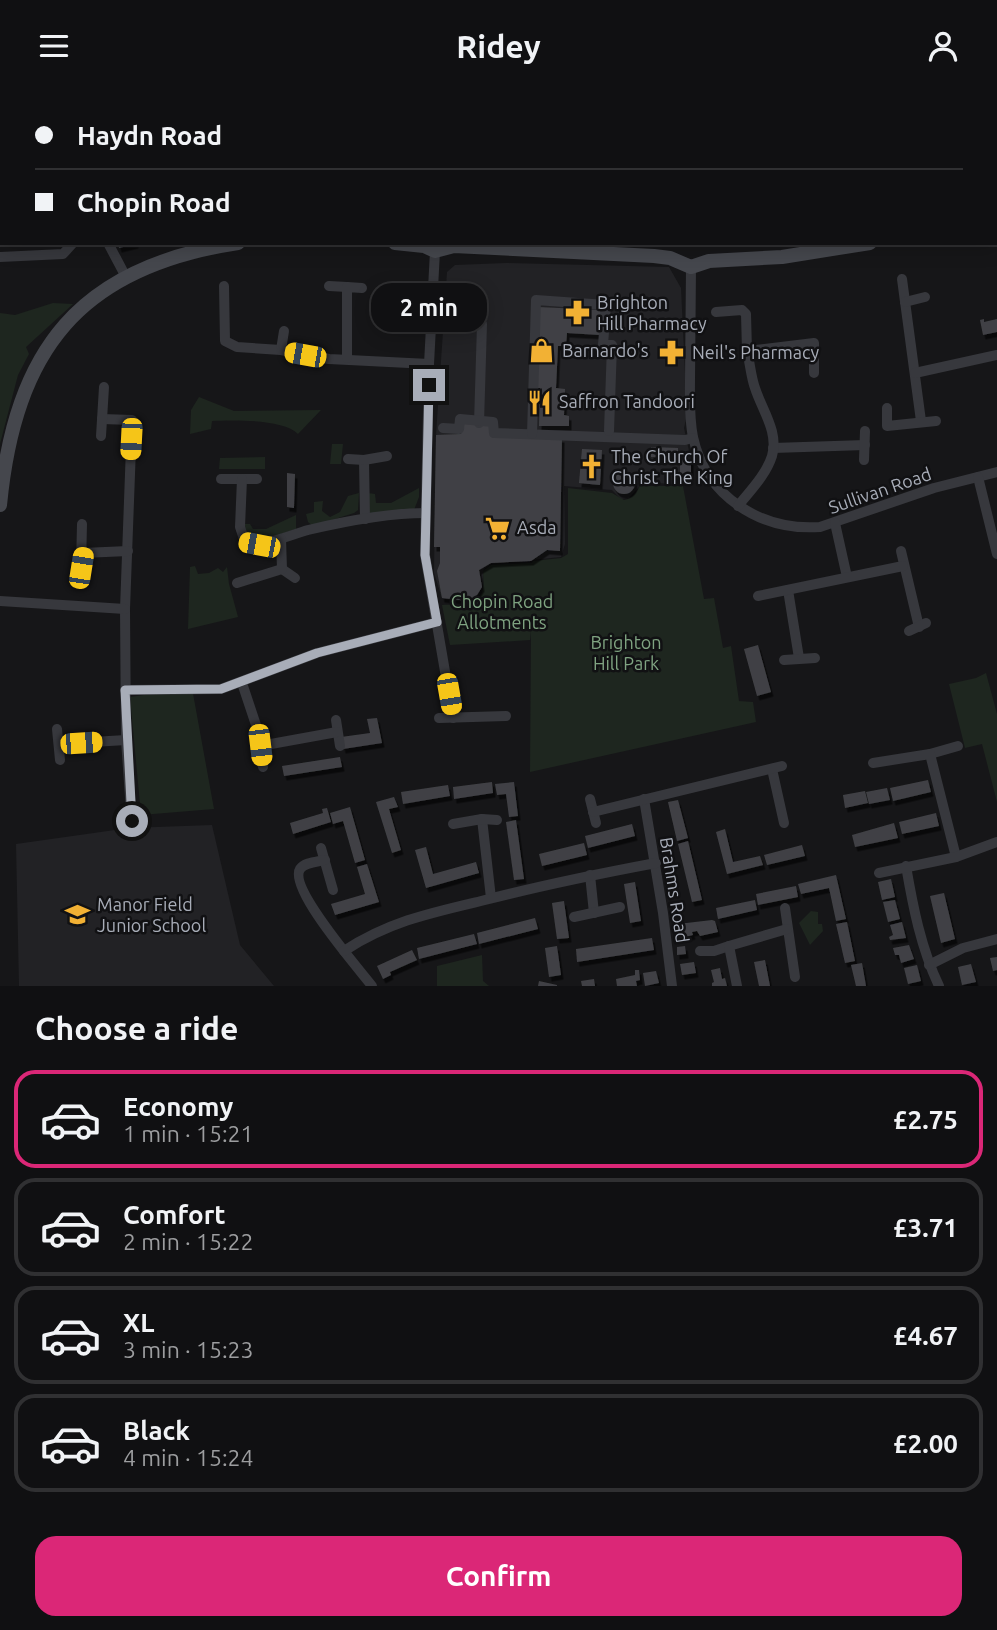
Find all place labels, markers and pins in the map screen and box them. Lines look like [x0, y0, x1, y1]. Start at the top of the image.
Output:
place label: Brighton Hill Pharmacy [597, 292, 707, 333]
pharmacy icon: Brighton Hill Pharmacy [563, 299, 591, 327]
shop icon: Barnardo's [528, 337, 556, 365]
pharmacy icon: Neil's Pharmacy [658, 339, 686, 367]
place label: Barnardo's [562, 340, 649, 360]
place label: Neil's Pharmacy [692, 342, 820, 362]
restaurant icon: Saffron Tandoori [525, 388, 553, 416]
place label: Saffron Tandoori [559, 391, 695, 411]
place label: The Church Of Christ The King [611, 446, 733, 487]
church icon: The Church Of Christ The King [577, 453, 605, 481]
supermarket icon: Asda [483, 514, 511, 542]
place label: Asda [517, 517, 557, 537]
place label: Manor Field Junior School [97, 894, 206, 935]
school or university icon: Manor Field Junior School [63, 901, 91, 929]

